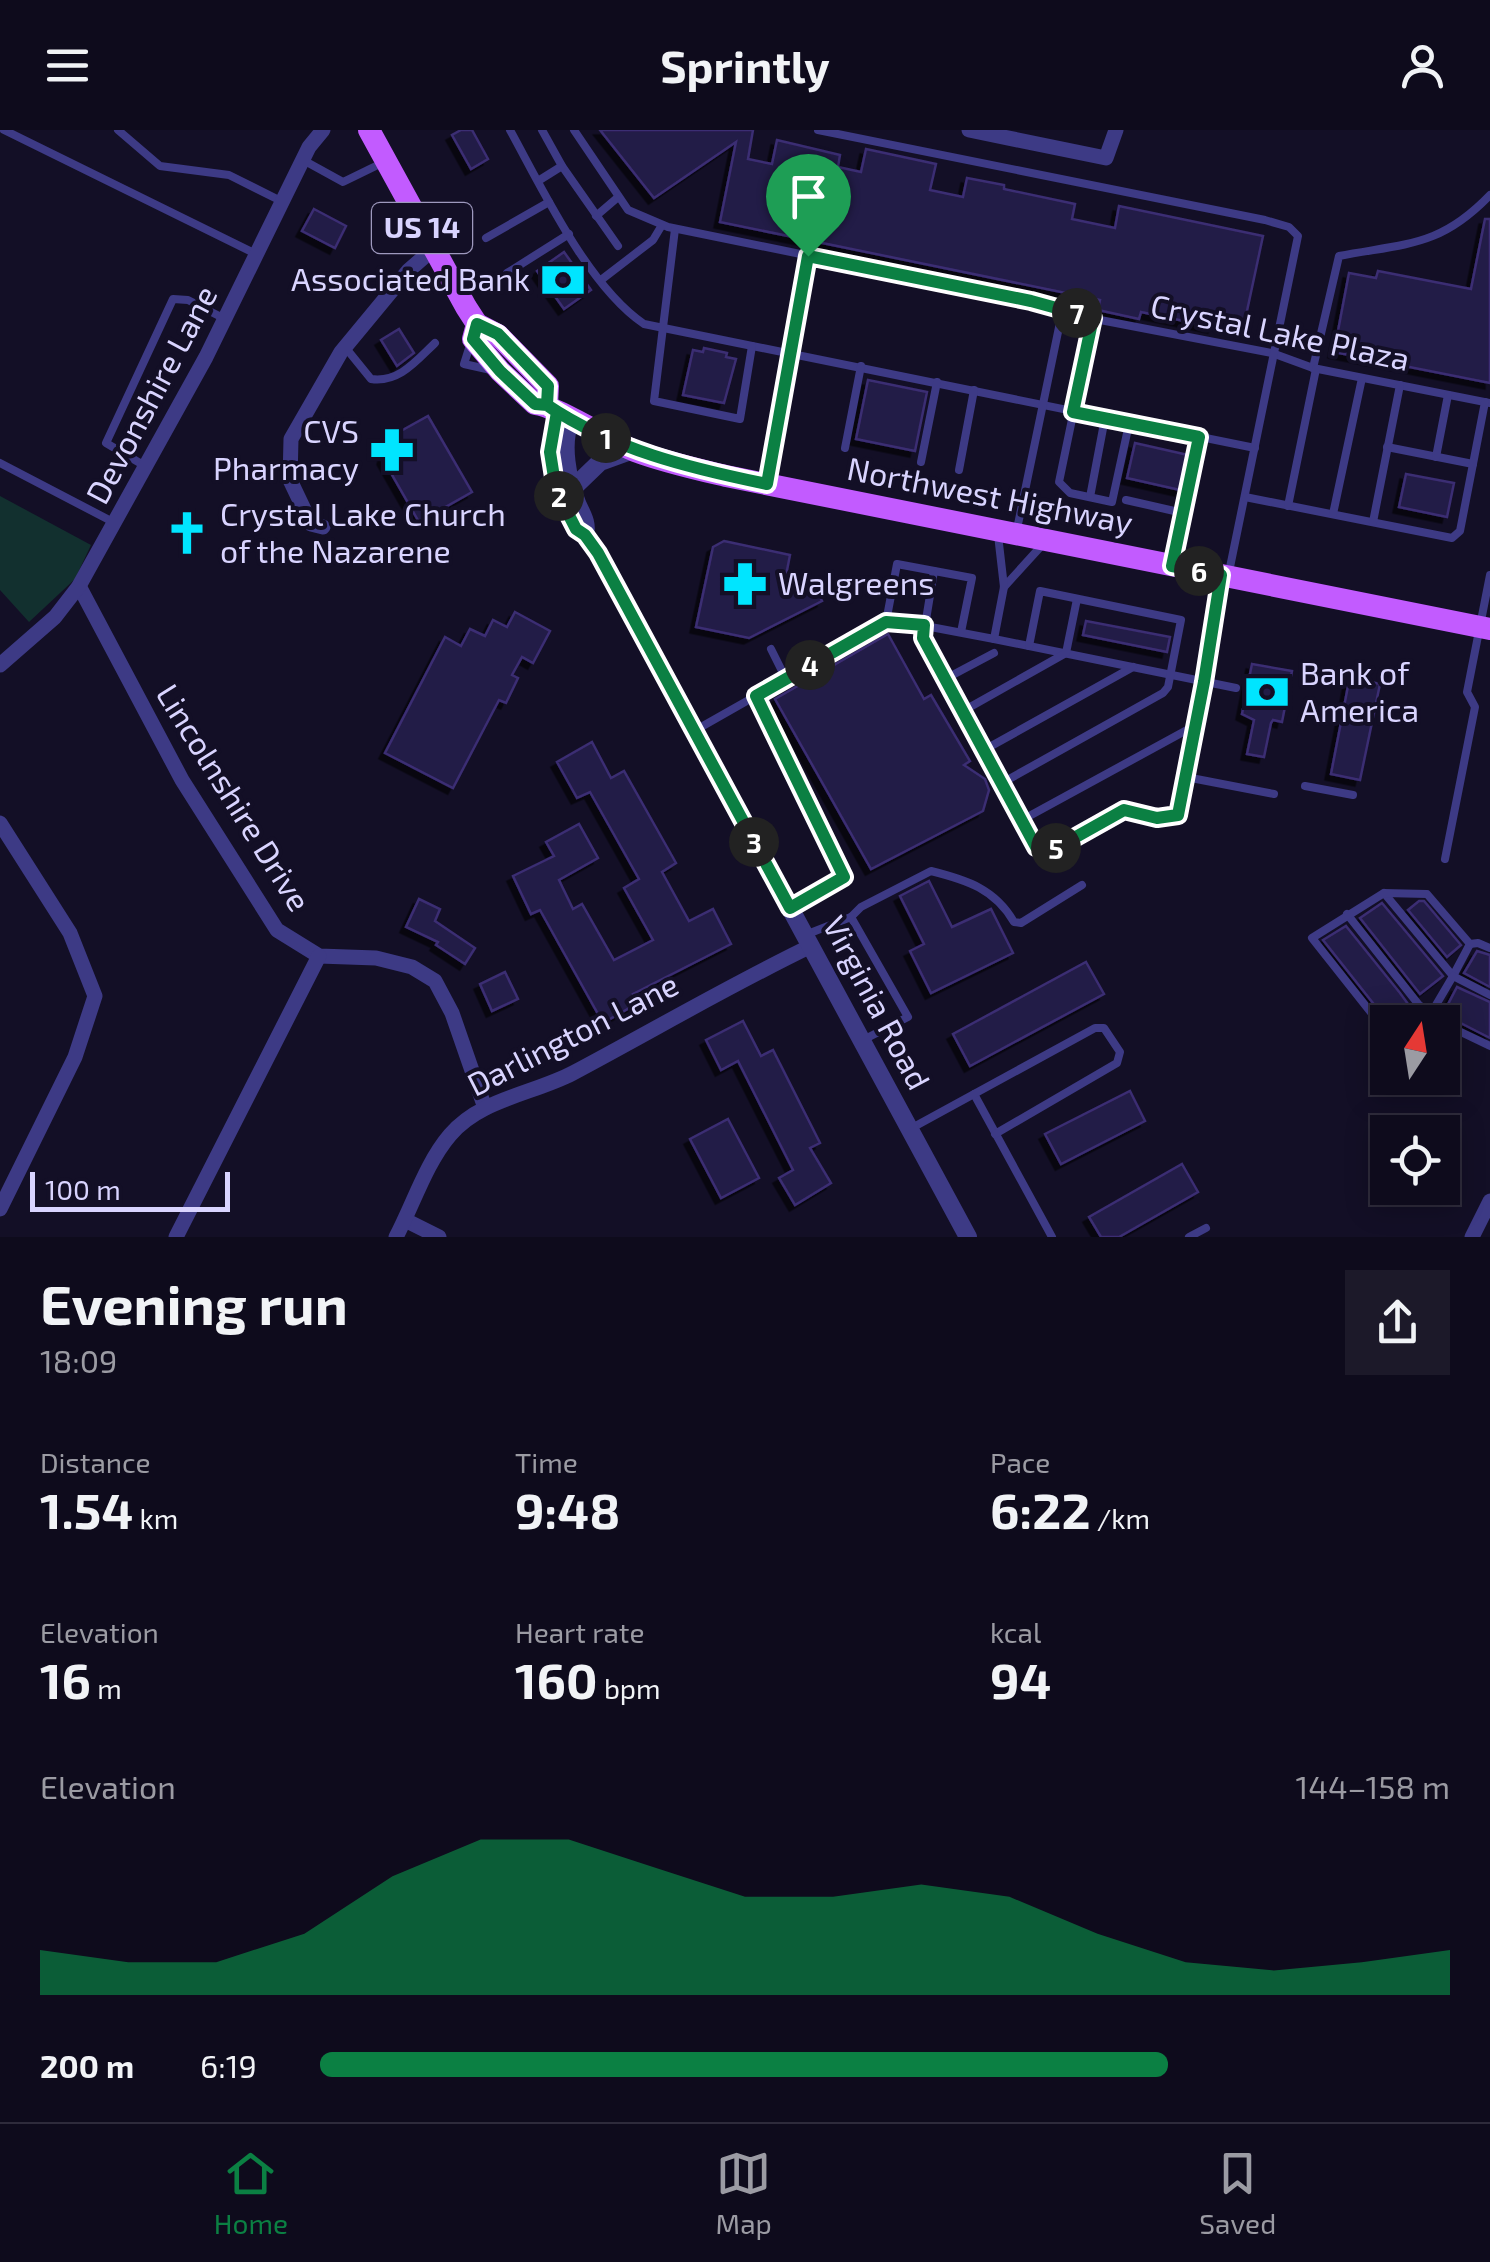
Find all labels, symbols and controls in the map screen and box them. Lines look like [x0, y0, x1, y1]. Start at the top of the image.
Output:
icon: menu [40, 38, 95, 93]
text: Sprintly [660, 38, 830, 92]
icon: person [1395, 38, 1450, 93]
pin [766, 154, 851, 257]
icon: arrive [781, 169, 836, 224]
road number: US 14 [372, 203, 472, 253]
bank icon: Associated Bank [539, 256, 587, 304]
place label: Associated Bank [291, 259, 530, 297]
street label: Devonshire Lane [77, 279, 224, 509]
street label: Crystal Lake Plaza [1147, 285, 1413, 377]
pin: 7 [1052, 288, 1102, 338]
text: 7 [1070, 296, 1084, 330]
place label: CVS Pharmacy [213, 411, 359, 486]
pin: 1 [581, 413, 631, 463]
text: 1 [600, 421, 612, 455]
pharmacy icon: CVS Pharmacy [368, 426, 416, 474]
street label: Northwest Highway [844, 448, 1136, 540]
pin: 2 [534, 471, 584, 521]
text: 2 [551, 479, 567, 513]
place label: Crystal Lake Church of the Nazarene [220, 494, 506, 569]
church icon: Crystal Lake Church of the Nazarene [163, 509, 211, 557]
pin: 6 [1174, 546, 1224, 596]
text: 6 [1191, 554, 1207, 588]
pharmacy icon: Walgreens [721, 560, 769, 608]
place label: Walgreens [778, 563, 935, 601]
pin: 4 [785, 640, 835, 690]
text: 4 [801, 648, 819, 682]
place label: Bank of America [1300, 653, 1419, 728]
bank icon: Bank of America [1243, 668, 1291, 716]
street label: Lincolnshire Drive [150, 677, 320, 917]
pin: 3 [729, 817, 779, 867]
pin: 5 [1031, 823, 1081, 873]
text: 3 [746, 825, 762, 859]
text: 5 [1048, 831, 1064, 865]
street label: Virginia Road [816, 909, 939, 1095]
street label: Darlington Lane [460, 964, 684, 1103]
north arrow [1370, 1005, 1460, 1095]
map controls [1370, 1005, 1460, 1205]
button: locate [1370, 1115, 1460, 1205]
scale bar [30, 1167, 230, 1212]
text: 100 m [45, 1172, 121, 1206]
text: Evening run [40, 1270, 348, 1336]
button: share [1345, 1270, 1450, 1375]
text: 18:09 [40, 1341, 117, 1379]
text: Distance [40, 1445, 151, 1479]
text: Time [515, 1445, 578, 1479]
text: Pace [990, 1445, 1050, 1479]
text: 1.54 [40, 1479, 133, 1539]
text: 9:48 [515, 1479, 620, 1539]
text: 6:22 [990, 1479, 1090, 1539]
text: km [133, 1501, 178, 1535]
text: /km [1090, 1501, 1150, 1535]
text: Elevation [40, 1615, 159, 1649]
text: Heart rate [515, 1615, 645, 1649]
text: kcal [990, 1615, 1041, 1649]
text: 16 [40, 1649, 91, 1709]
text: 160 [515, 1649, 598, 1709]
text: 94 [990, 1649, 1051, 1709]
text: m [91, 1671, 122, 1705]
text: bpm [598, 1671, 661, 1705]
text: Elevation [40, 1767, 176, 1805]
text: 144–158 m [1296, 1767, 1450, 1805]
text: 200 m [40, 2046, 134, 2084]
text: 6:19 [200, 2046, 257, 2084]
tab: Home [214, 2146, 288, 2240]
tab: Map [716, 2146, 772, 2240]
tab: Saved [1199, 2146, 1276, 2240]

